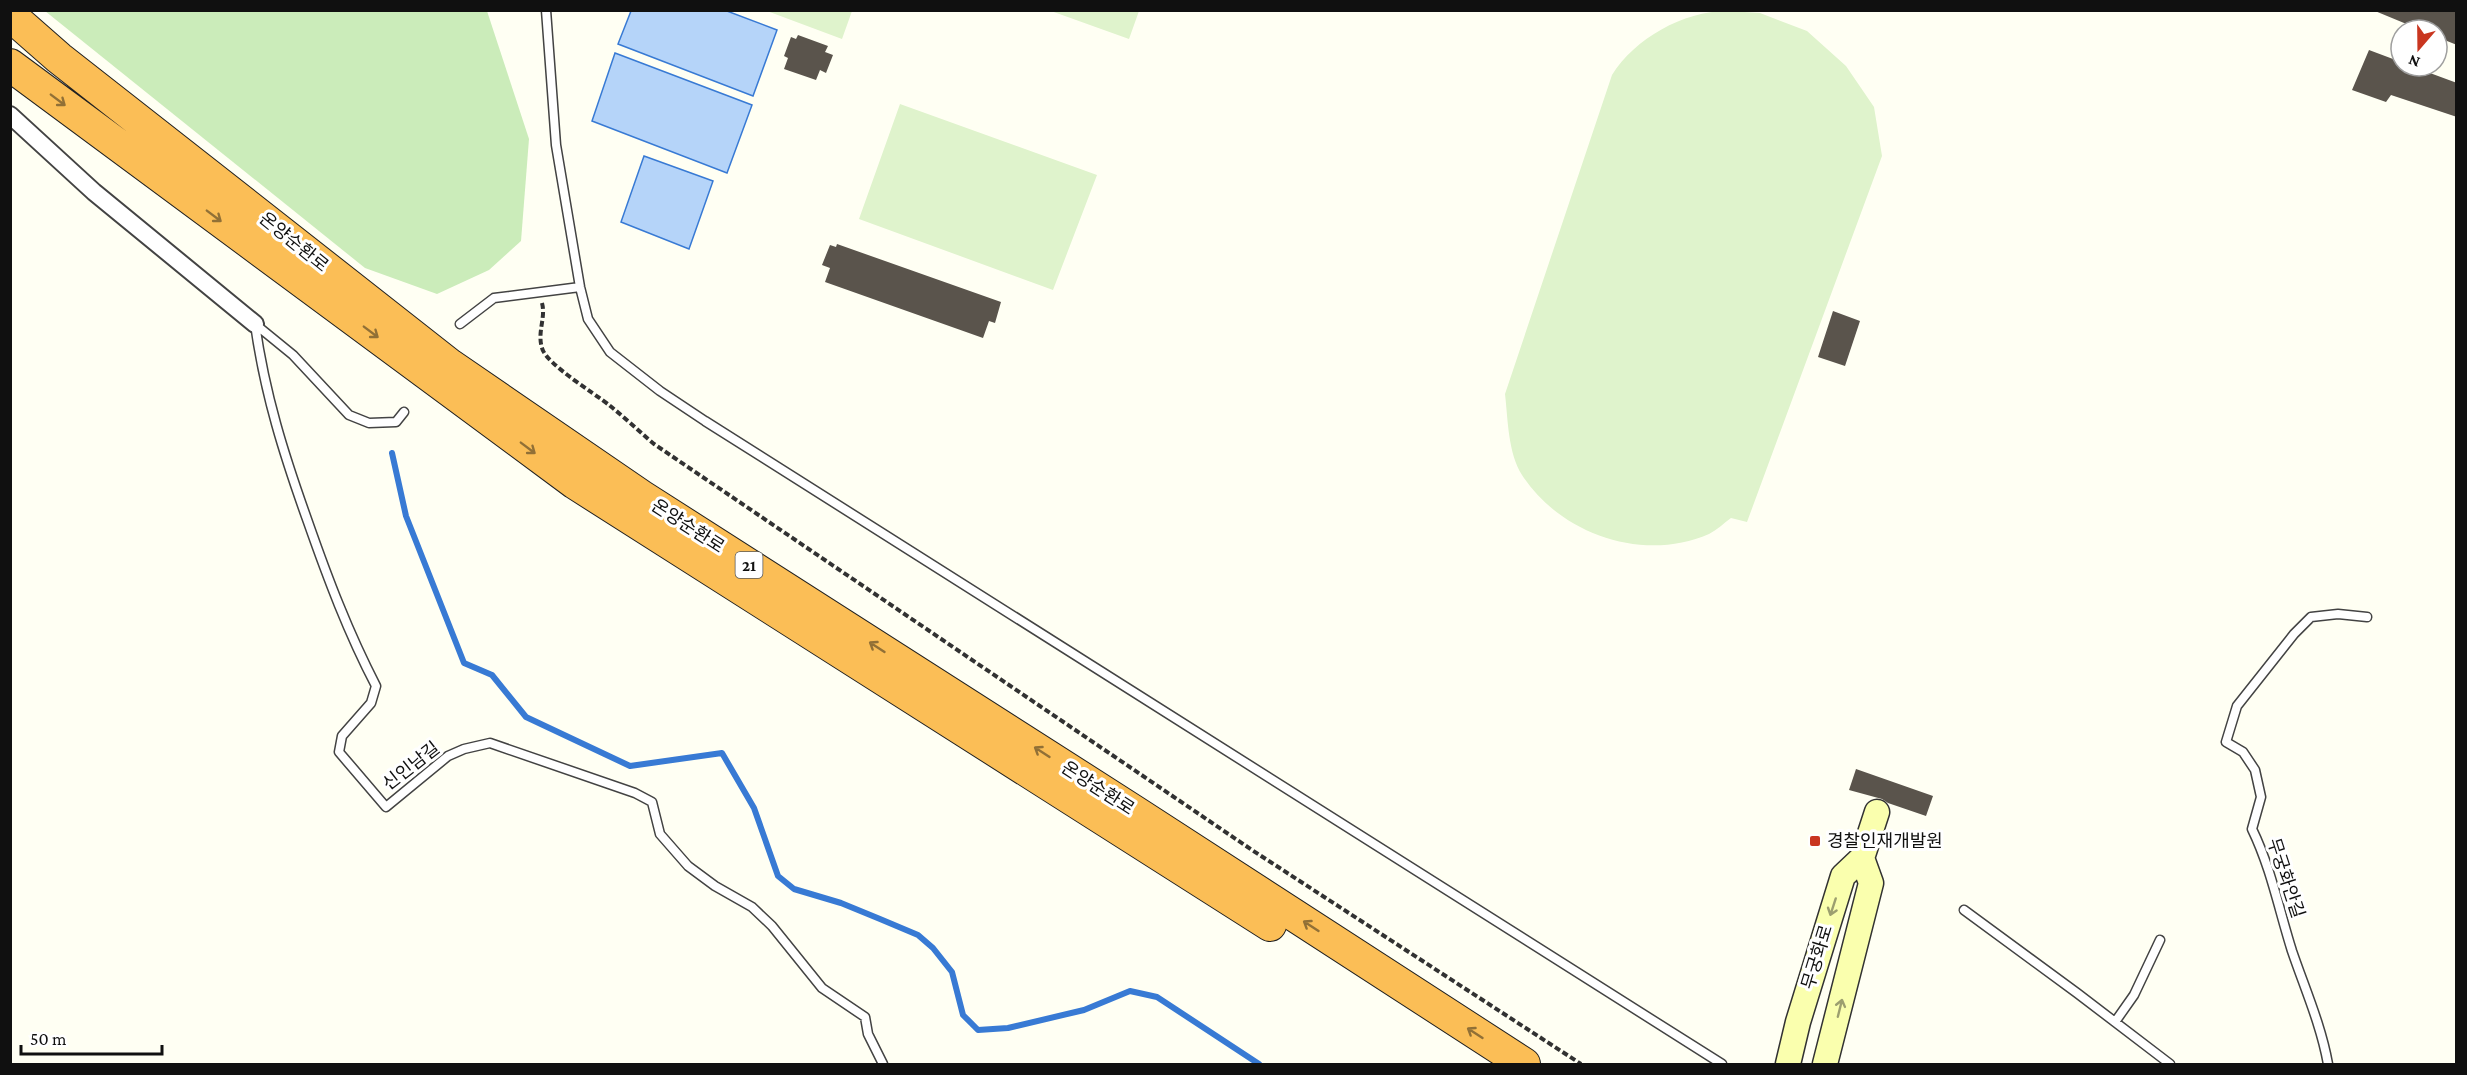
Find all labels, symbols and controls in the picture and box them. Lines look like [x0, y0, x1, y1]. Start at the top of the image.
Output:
north arrow [2389, 18, 2449, 78]
text: N [2406, 52, 2422, 71]
one-way arrow [49, 93, 65, 106]
street label: 온양순환로 [256, 208, 332, 276]
one-way arrow [206, 209, 222, 222]
one-way arrow [362, 326, 378, 338]
one-way arrow [519, 442, 535, 454]
street label: 온양순환로 [648, 495, 728, 557]
road number: 21 [736, 552, 762, 578]
one-way arrow [870, 641, 886, 653]
street label: 신인남길 [379, 738, 443, 794]
one-way arrow [1034, 746, 1051, 758]
street label: 온양순환로 [1058, 757, 1138, 819]
place label: 경찰인재개발원 [1827, 831, 1943, 851]
marker: 경찰인재개발원 [1808, 834, 1822, 848]
street label: 무궁화안길 [2264, 836, 2308, 920]
one-way arrow [1827, 897, 1838, 916]
one-way arrow [1303, 920, 1320, 933]
street label: 무궁화로 [1798, 922, 1836, 992]
one-way arrow [1834, 999, 1846, 1018]
scale bar [21, 1018, 162, 1056]
one-way arrow [1467, 1026, 1484, 1038]
text: 50 m [30, 1029, 67, 1049]

